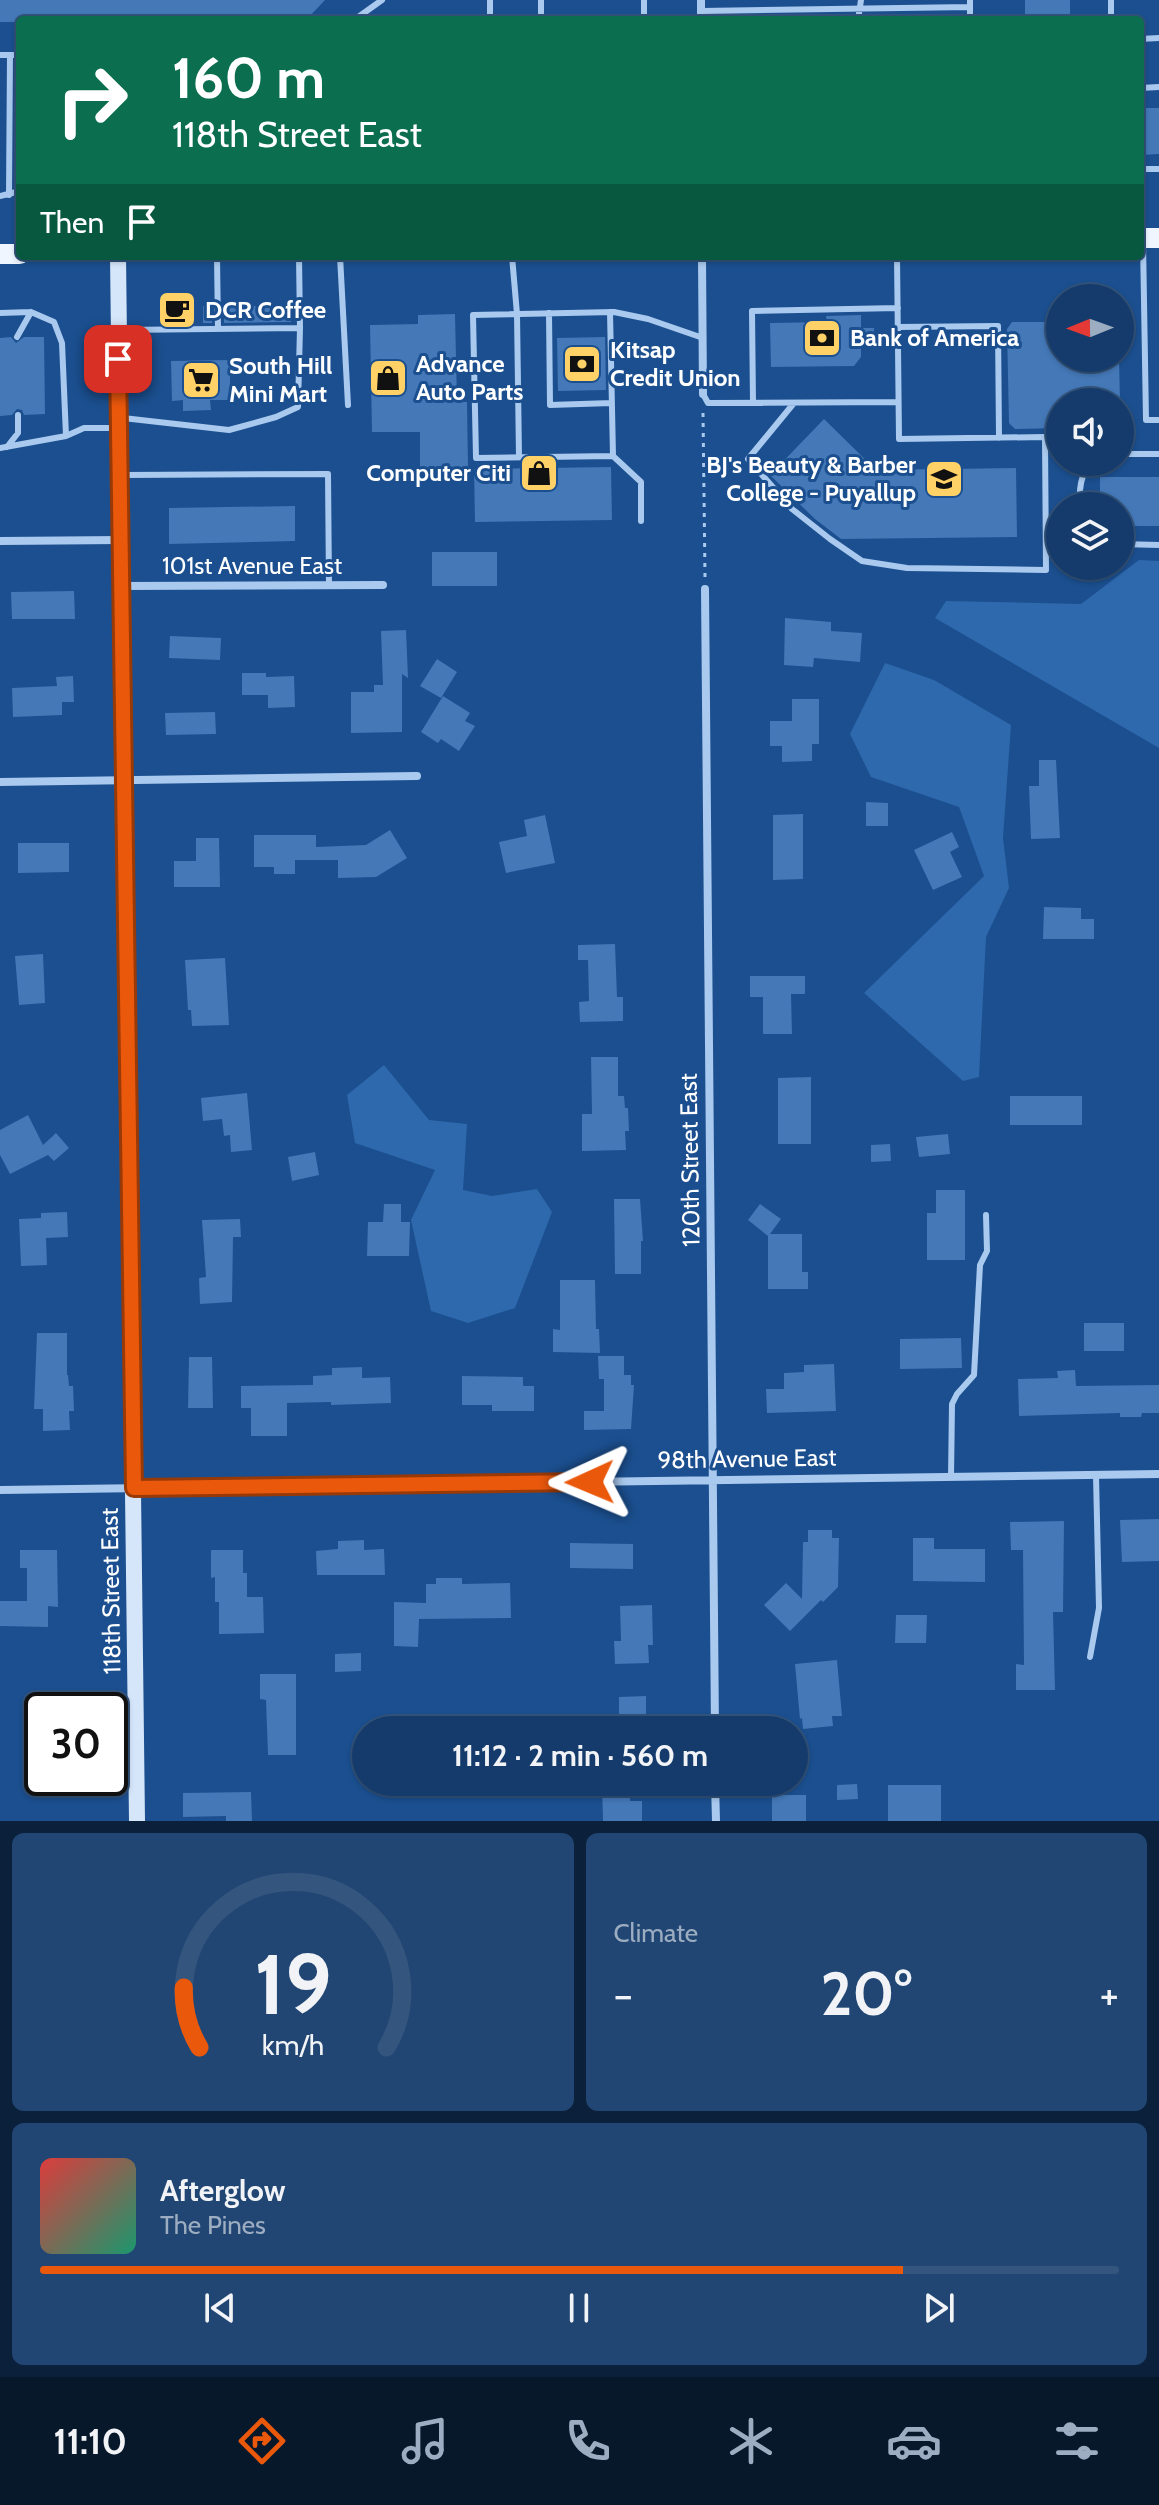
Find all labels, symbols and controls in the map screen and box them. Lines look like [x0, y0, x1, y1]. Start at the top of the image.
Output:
text: 160 m [172, 44, 325, 112]
icon: right [40, 48, 144, 152]
text: 118th Street East [172, 112, 422, 156]
icon: arrive [120, 200, 164, 244]
text: Then [40, 204, 104, 241]
north arrow [1046, 284, 1134, 372]
map controls [1046, 284, 1134, 580]
cafe icon: DCR Coffee [156, 289, 198, 331]
place label: DCR Coffee [205, 295, 326, 324]
bank icon: Bank of America [801, 317, 843, 359]
place label: Bank of America [850, 323, 1019, 352]
pin [84, 325, 152, 393]
place label: Kitsap Credit Union [610, 335, 741, 392]
icon: arrive [96, 337, 140, 381]
bank icon: Kitsap Credit Union [561, 343, 603, 385]
place label: Advance Auto Parts [416, 349, 523, 406]
place label: South Hill Mini Mart [229, 351, 332, 408]
shop icon: Advance Auto Parts [367, 357, 409, 399]
supermarket icon: South Hill Mini Mart [180, 359, 222, 401]
button: sound [1046, 388, 1134, 476]
place label: BJ's Beauty & Barber College - Puyallup [706, 450, 916, 507]
shop icon: Computer Citi [518, 452, 560, 494]
place label: Computer Citi [366, 458, 511, 487]
school or university icon: BJ's Beauty & Barber College - Puyallup [923, 458, 965, 500]
button: layers [1046, 492, 1134, 580]
street label: 101st Avenue East [162, 551, 342, 580]
street label: 120th Street East [673, 1073, 706, 1247]
position arrow [548, 1440, 632, 1524]
street label: 98th Avenue East [657, 1442, 837, 1475]
street label: 118th Street East [95, 1507, 126, 1675]
speed limit sign: 30 [24, 1692, 128, 1796]
text: 11:12 · 2 min · 560 m [452, 1737, 708, 1774]
text: Climate [614, 1917, 698, 1949]
text: 19 [254, 1934, 331, 2035]
text: 20° [821, 1957, 912, 2030]
text: − [614, 1968, 633, 2021]
text: + [1100, 1968, 1119, 2021]
text: km/h [261, 2027, 324, 2062]
text: Afterglow [160, 2172, 286, 2209]
text: The Pines [160, 2209, 266, 2241]
icon: previous [198, 2286, 242, 2330]
icon: pause [557, 2286, 601, 2330]
icon: next [917, 2286, 961, 2330]
icon: directions [234, 2413, 290, 2469]
icon: music [397, 2413, 453, 2469]
icon: phone [560, 2413, 616, 2469]
icon: climate [723, 2413, 779, 2469]
icon: car [886, 2413, 942, 2469]
icon: filters [1049, 2413, 1105, 2469]
text: 11:10 [54, 2419, 127, 2463]

